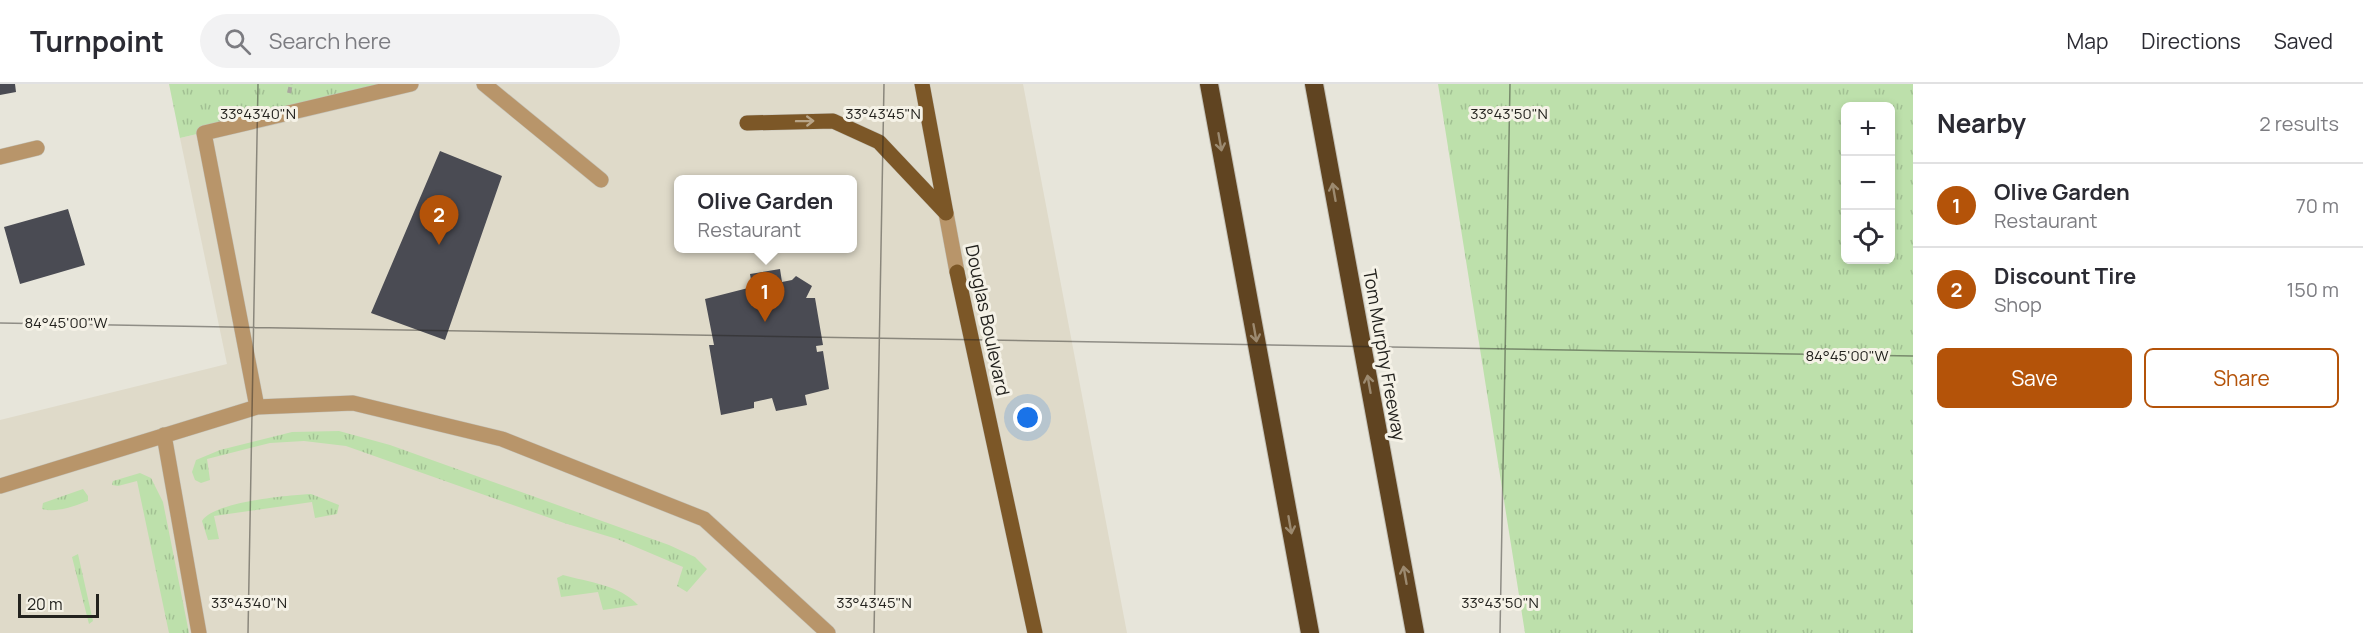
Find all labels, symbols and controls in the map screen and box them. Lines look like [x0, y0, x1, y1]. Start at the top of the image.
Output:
search box [200, 14, 620, 68]
text: Turnpoint [30, 22, 164, 60]
icon: search [221, 25, 254, 58]
text: Search here [269, 26, 391, 56]
text: Map [2067, 27, 2108, 55]
text: Directions [2141, 27, 2241, 55]
text: Saved [2274, 27, 2333, 55]
map controls [1841, 102, 1895, 264]
button: + [1841, 102, 1895, 156]
text: 33°43'40"N [220, 103, 296, 124]
text: 33°43'45"N [845, 103, 921, 124]
text: 33°43'50"N [1470, 103, 1548, 124]
text: Nearby [1937, 105, 2026, 141]
text: 2 results [2259, 110, 2339, 137]
one-way arrow [795, 116, 815, 127]
one-way arrow [1215, 131, 1226, 151]
button: − [1841, 156, 1895, 210]
popup [674, 175, 857, 253]
text: Olive Garden [1994, 177, 2130, 207]
one-way arrow [1328, 183, 1339, 202]
text: Olive Garden [698, 186, 833, 216]
text: 1 [1952, 192, 1961, 219]
text: 70 m [2296, 192, 2339, 219]
pin: 2 [420, 196, 458, 245]
text: Restaurant [1994, 207, 2098, 234]
button: locate [1841, 210, 1895, 264]
text: Restaurant [698, 216, 801, 243]
street label: Douglas Boulevard [960, 242, 1016, 398]
text: Discount Tire [1994, 261, 2136, 291]
street label: Tom Murphy Freeway [1358, 267, 1412, 443]
pin: 1 [746, 272, 784, 322]
text: 2 [1951, 276, 1962, 303]
text: 150 m [2286, 276, 2339, 303]
text: Shop [1994, 291, 2042, 318]
text: 84°45'00"W [24, 312, 108, 333]
one-way arrow [1250, 323, 1261, 343]
text: 84°45'00"W [1805, 345, 1889, 366]
button: Save [1937, 348, 2132, 408]
button: Share [2144, 348, 2339, 408]
one-way arrow [1364, 374, 1375, 394]
your location [1013, 403, 1042, 432]
one-way arrow [1285, 515, 1296, 534]
one-way arrow [1399, 566, 1410, 586]
scale bar [18, 591, 99, 618]
text: 33°43'40"N [211, 592, 287, 613]
text: 33°43'45"N [836, 592, 912, 613]
text: 33°43'50"N [1461, 592, 1539, 613]
text: 20 m [27, 593, 63, 615]

